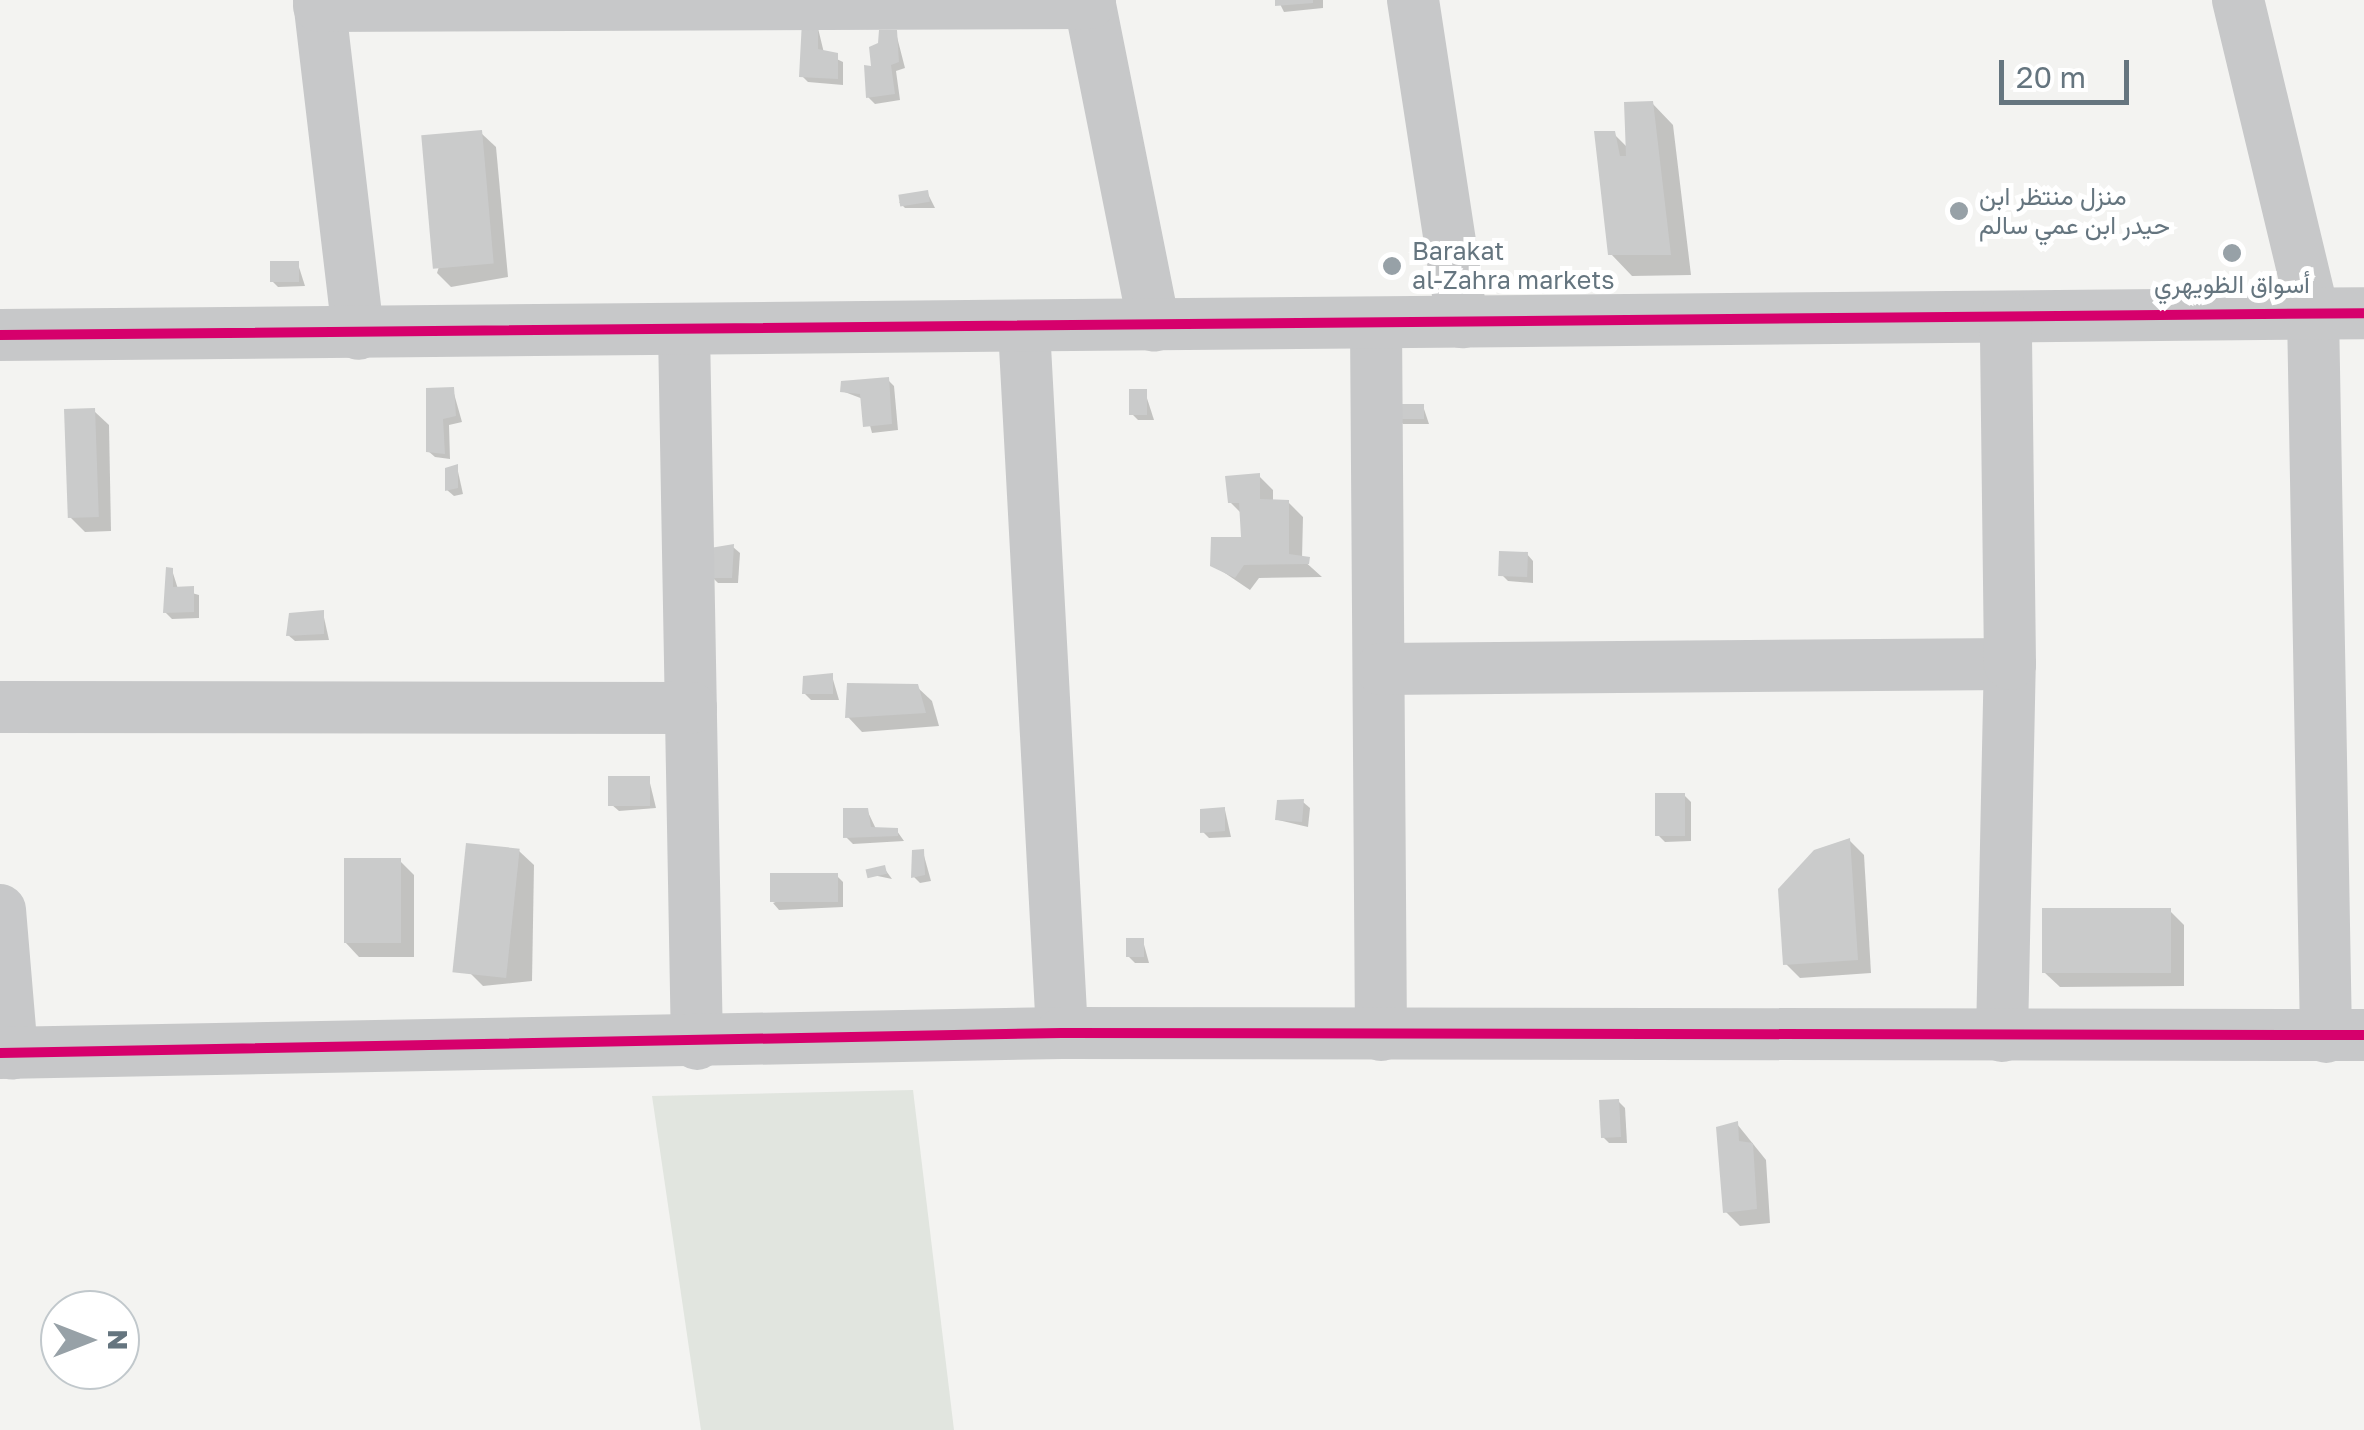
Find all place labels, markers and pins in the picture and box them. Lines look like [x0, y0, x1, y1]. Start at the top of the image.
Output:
place label: منزل منتظر ابن حيدر ابن عمي سالم [1979, 182, 2170, 241]
marker: منزل منتظر ابن حيدر ابن عمي سالم [1948, 200, 1970, 222]
place label: Barakat al-Zahra markets [1412, 237, 1614, 296]
marker: أسواق الظويهري [2221, 242, 2243, 264]
marker: Barakat al-Zahra markets [1381, 255, 1403, 277]
place label: أسواق الظويهري [2154, 269, 2310, 299]

